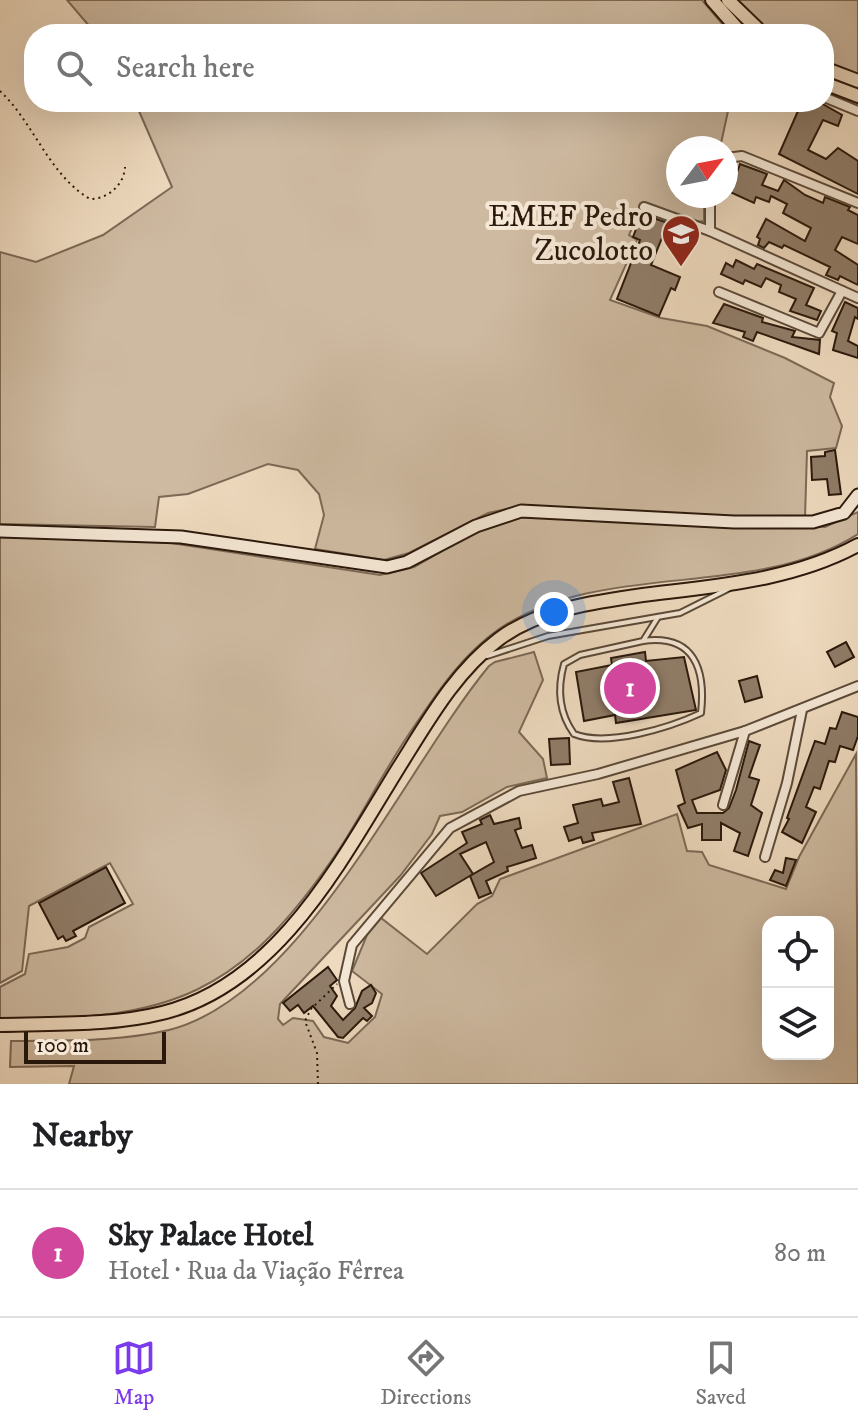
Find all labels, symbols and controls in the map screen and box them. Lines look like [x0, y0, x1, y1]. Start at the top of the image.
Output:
search box [24, 24, 834, 112]
icon: search [52, 46, 96, 90]
text: Search here [116, 50, 255, 87]
north arrow [666, 136, 738, 208]
place label: EMEF Pedro Zucolotto [488, 199, 653, 270]
school or university icon: EMEF Pedro Zucolotto [660, 213, 702, 268]
your location [534, 592, 574, 632]
pin: 1 [604, 658, 656, 718]
map controls [762, 916, 834, 1060]
button: locate [762, 916, 834, 988]
button: layers [762, 988, 834, 1060]
scale bar [24, 1028, 166, 1064]
text: 100 m [36, 1032, 89, 1059]
text: Nearby [32, 1115, 133, 1157]
text: Sky Palace Hotel [108, 1218, 313, 1255]
text: 1 [53, 1237, 63, 1270]
text: 80 m [774, 1237, 826, 1270]
text: Hotel · Rua da Viação Fêrrea [108, 1255, 404, 1288]
tab: Map [112, 1336, 156, 1411]
tab: Directions [380, 1336, 471, 1411]
tab: Saved [695, 1336, 746, 1411]

